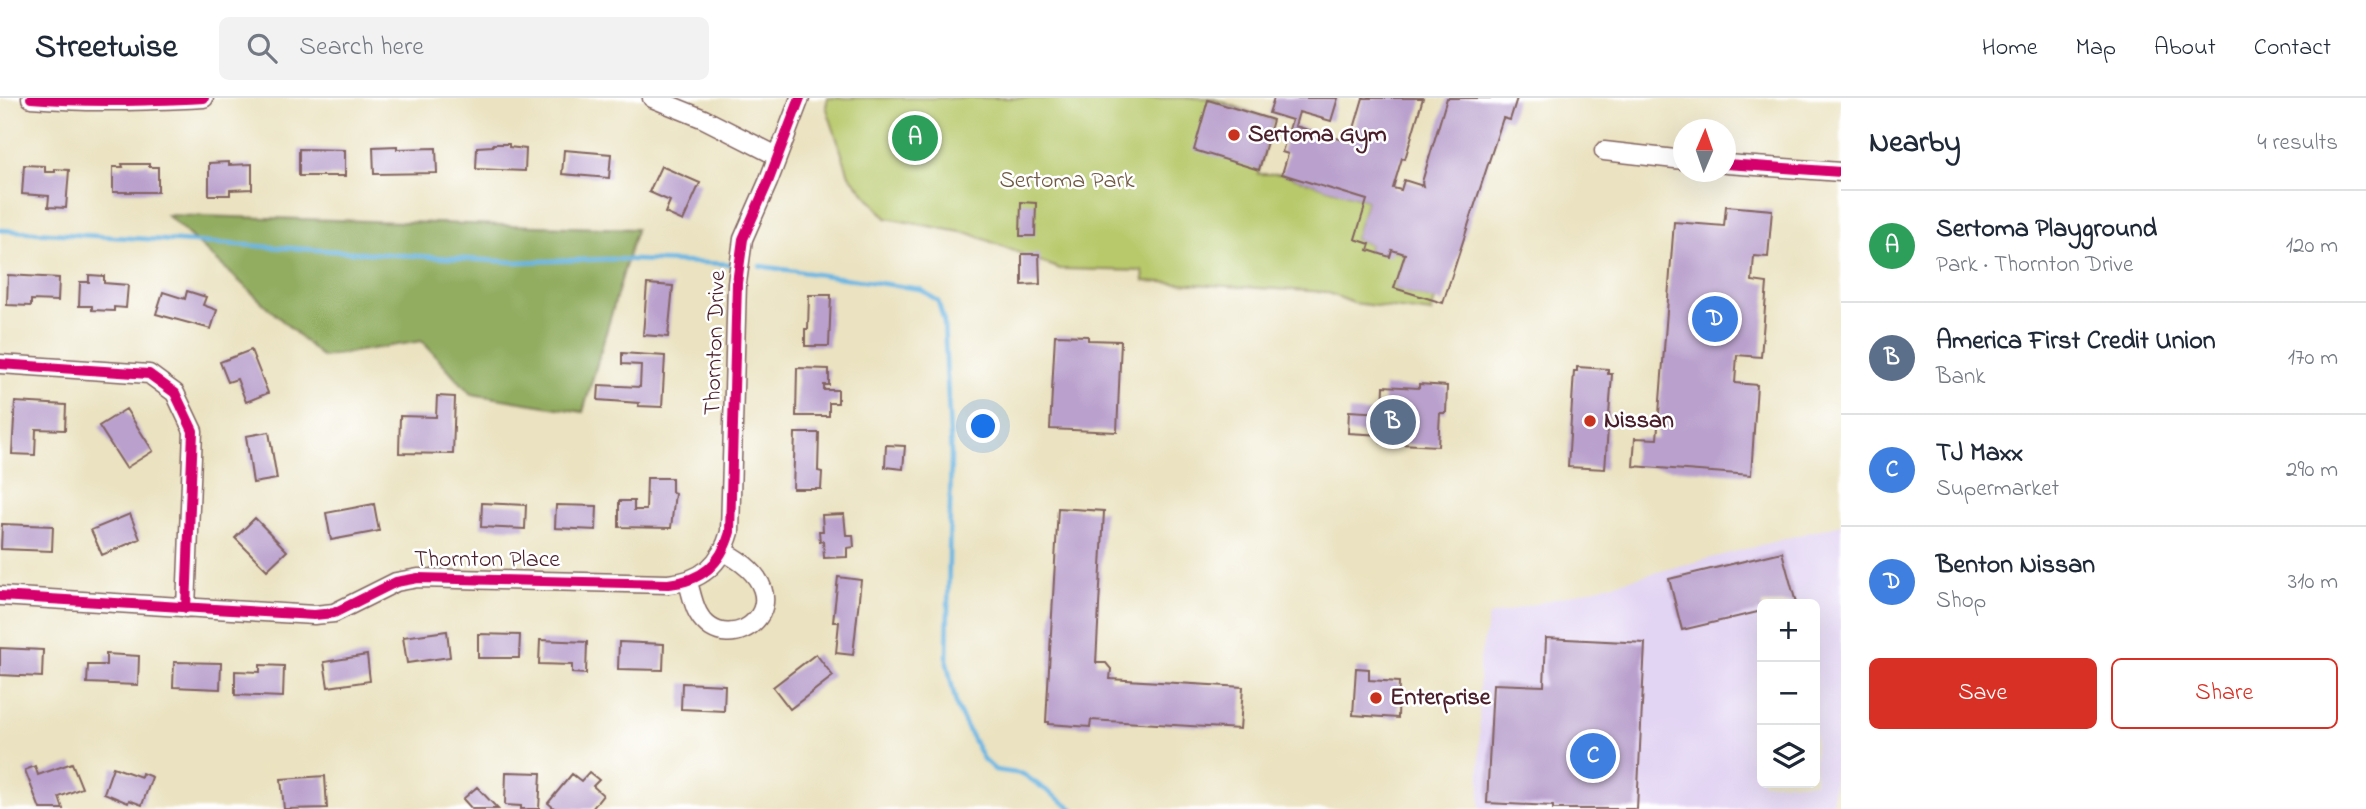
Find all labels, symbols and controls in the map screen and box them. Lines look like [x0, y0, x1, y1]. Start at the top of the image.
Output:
search box [219, 17, 709, 80]
text: Streetwise [35, 24, 177, 72]
icon: search [243, 29, 281, 67]
text: Search here [299, 29, 424, 67]
text: Home [1982, 31, 2038, 66]
text: Map [2076, 31, 2116, 66]
text: About [2154, 31, 2216, 66]
text: Contact [2254, 31, 2331, 66]
pin: A [892, 112, 938, 164]
place label: Sertoma Gym [1248, 118, 1387, 154]
north arrow [1673, 119, 1736, 182]
text: Nearby [1869, 122, 1961, 166]
marker: Sertoma Gym [1226, 127, 1242, 143]
text: 4 results [2257, 127, 2338, 160]
park label: Sertoma Park [999, 164, 1135, 199]
text: Sertoma Playground [1936, 211, 2157, 249]
text: A [1885, 230, 1899, 263]
text: 120 m [2286, 230, 2338, 263]
text: Park · Thornton Drive [1936, 249, 2133, 282]
street label: Thornton Drive [696, 269, 736, 416]
pin: D [1692, 293, 1738, 345]
text: America First Credit Union [1936, 323, 2216, 361]
text: B [1884, 342, 1900, 375]
text: 170 m [2288, 342, 2338, 375]
text: Bank [1936, 361, 1985, 394]
pin: B [1370, 396, 1416, 448]
place label: Nissan [1604, 404, 1674, 439]
your location [966, 409, 1000, 443]
marker: Nissan [1582, 413, 1598, 429]
text: TJ Maxx [1936, 435, 2023, 473]
text: C [1886, 454, 1898, 487]
text: 290 m [2286, 454, 2338, 487]
text: Supermarket [1936, 473, 2059, 506]
street label: Thornton Place [414, 543, 560, 578]
text: Benton Nissan [1936, 547, 2095, 585]
text: D [1884, 566, 1900, 599]
text: 310 m [2288, 566, 2338, 599]
text: Shop [1936, 585, 1986, 618]
map controls [1757, 599, 1820, 788]
button: + [1757, 599, 1820, 662]
button: Save [1869, 658, 2097, 729]
button: Share [2111, 658, 2338, 729]
button: − [1757, 662, 1820, 725]
place label: Enterprise [1390, 681, 1492, 716]
marker: Enterprise [1368, 690, 1384, 706]
button: layers [1757, 725, 1820, 788]
pin: C [1570, 730, 1616, 782]

